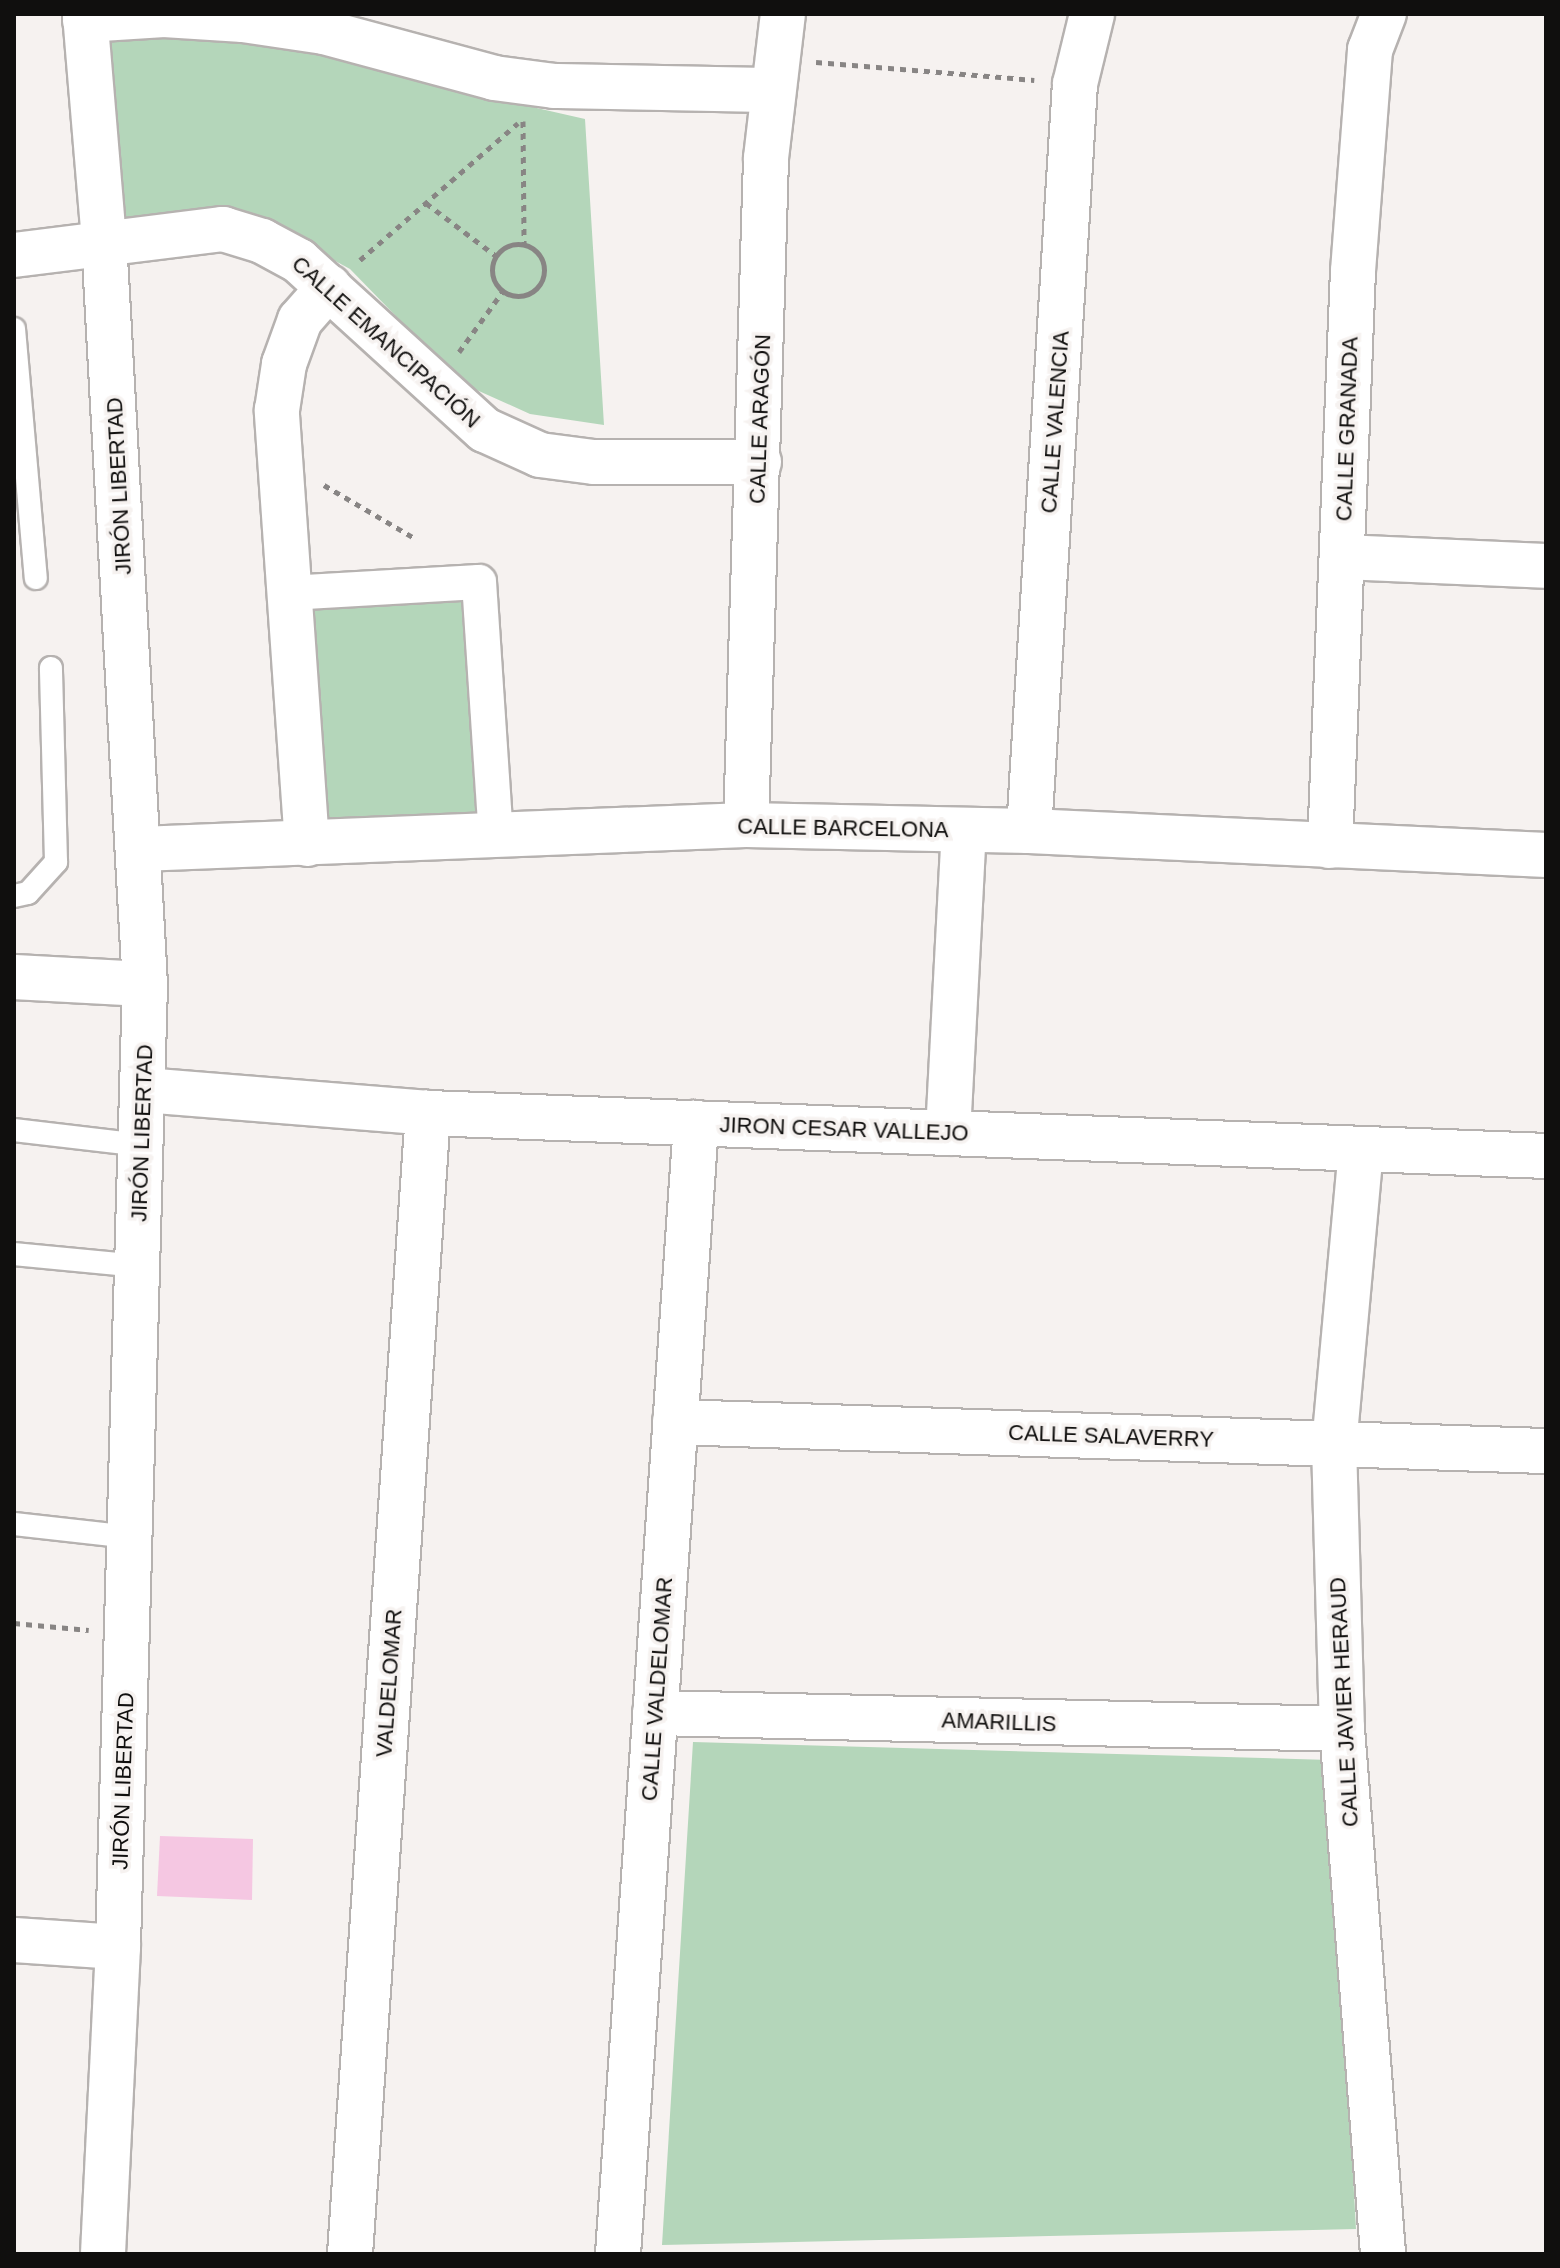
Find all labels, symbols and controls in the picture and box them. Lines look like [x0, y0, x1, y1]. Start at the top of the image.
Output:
street label: CALLE EMANCIPACIÓN [286, 251, 486, 433]
street label: CALLE VALENCIA [1035, 330, 1075, 514]
street label: CALLE ARAGÓN [744, 333, 776, 505]
street label: CALLE GRANADA [1331, 336, 1363, 522]
street label: JIRÓN LIBERTAD [101, 397, 137, 575]
street label: CALLE BARCELONA [737, 813, 949, 843]
street label: JIRÓN LIBERTAD [126, 1044, 158, 1222]
street label: JIRON CESAR VALLEJO [719, 1111, 969, 1147]
street label: CALLE SALAVERRY [1008, 1419, 1214, 1453]
street label: CALLE VALDELOMAR [636, 1576, 678, 1802]
street label: CALLE JAVIER HERAUD [1324, 1576, 1364, 1828]
street label: VALDELOMAR [371, 1608, 407, 1758]
street label: JIRÓN LIBERTAD [107, 1692, 139, 1870]
street label: AMARILLIS [941, 1707, 1057, 1737]

